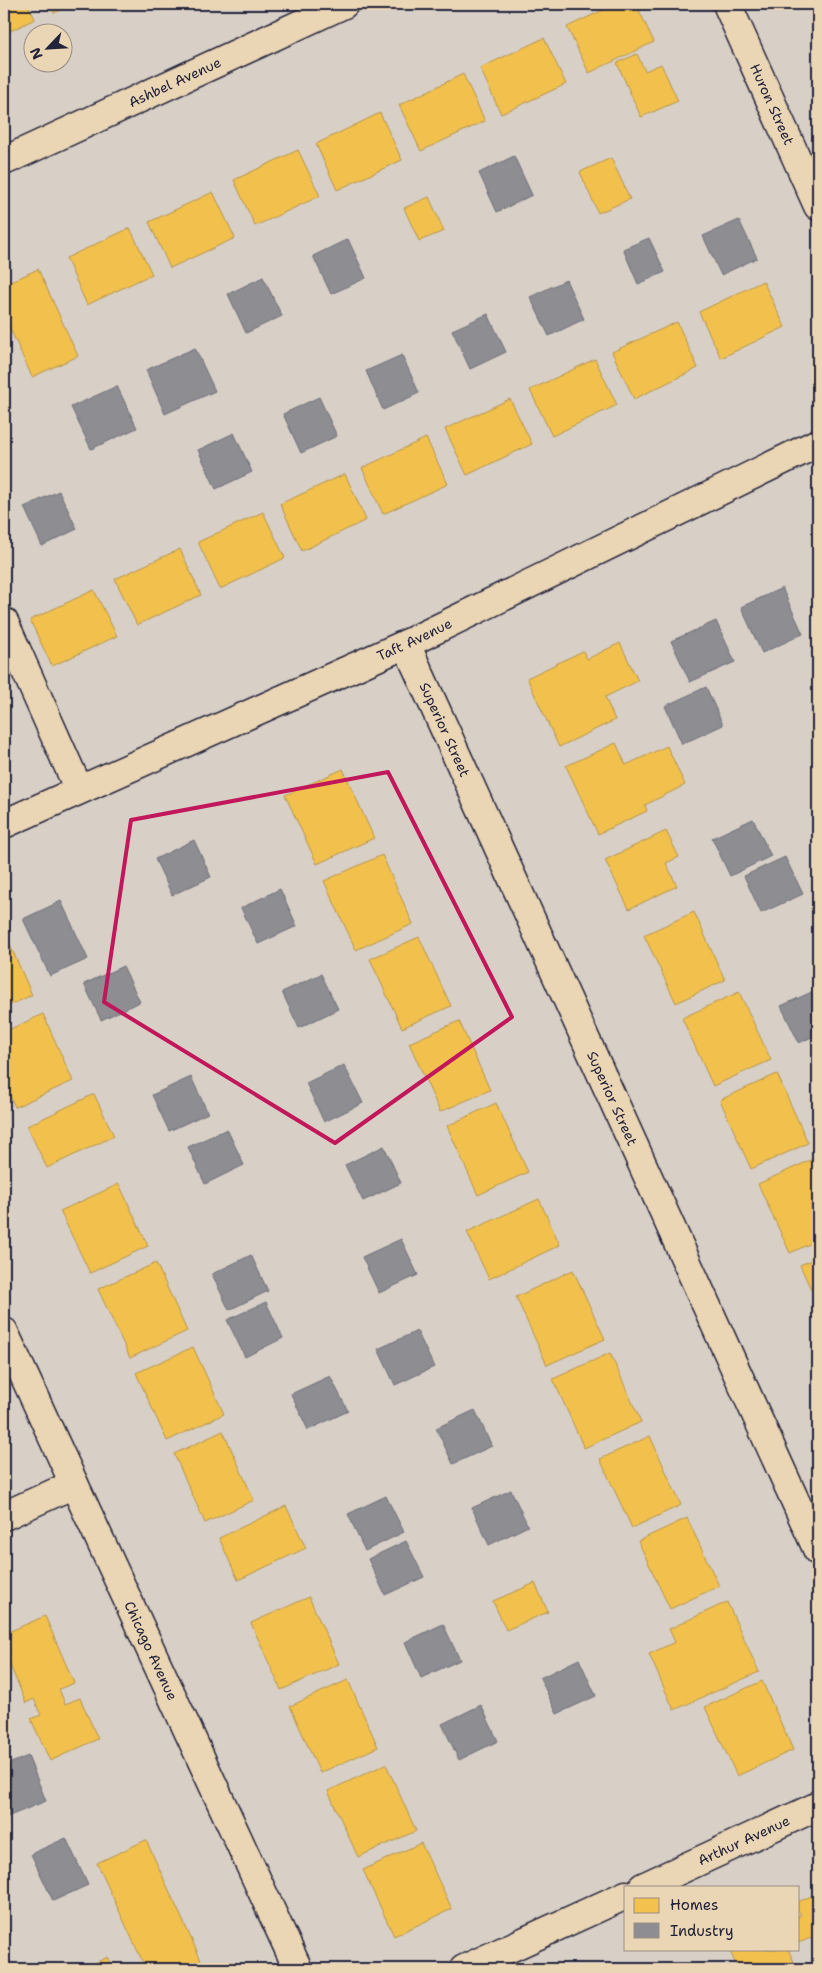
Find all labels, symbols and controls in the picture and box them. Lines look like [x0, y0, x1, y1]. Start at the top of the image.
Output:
north arrow [22, 22, 72, 72]
text: N [26, 45, 47, 62]
street label: Ashbel Avenue [126, 53, 224, 111]
street label: Huron Street [746, 61, 798, 148]
street label: Taft Avenue [374, 614, 455, 665]
street label: Superior Street [416, 679, 474, 780]
street label: Superior Street [583, 1048, 642, 1148]
street label: Chicago Avenue [120, 1598, 182, 1703]
street label: Arthur Avenue [695, 1811, 793, 1869]
legend [624, 1886, 800, 1950]
text: Homes [670, 1895, 718, 1915]
text: Industry [670, 1921, 734, 1941]

